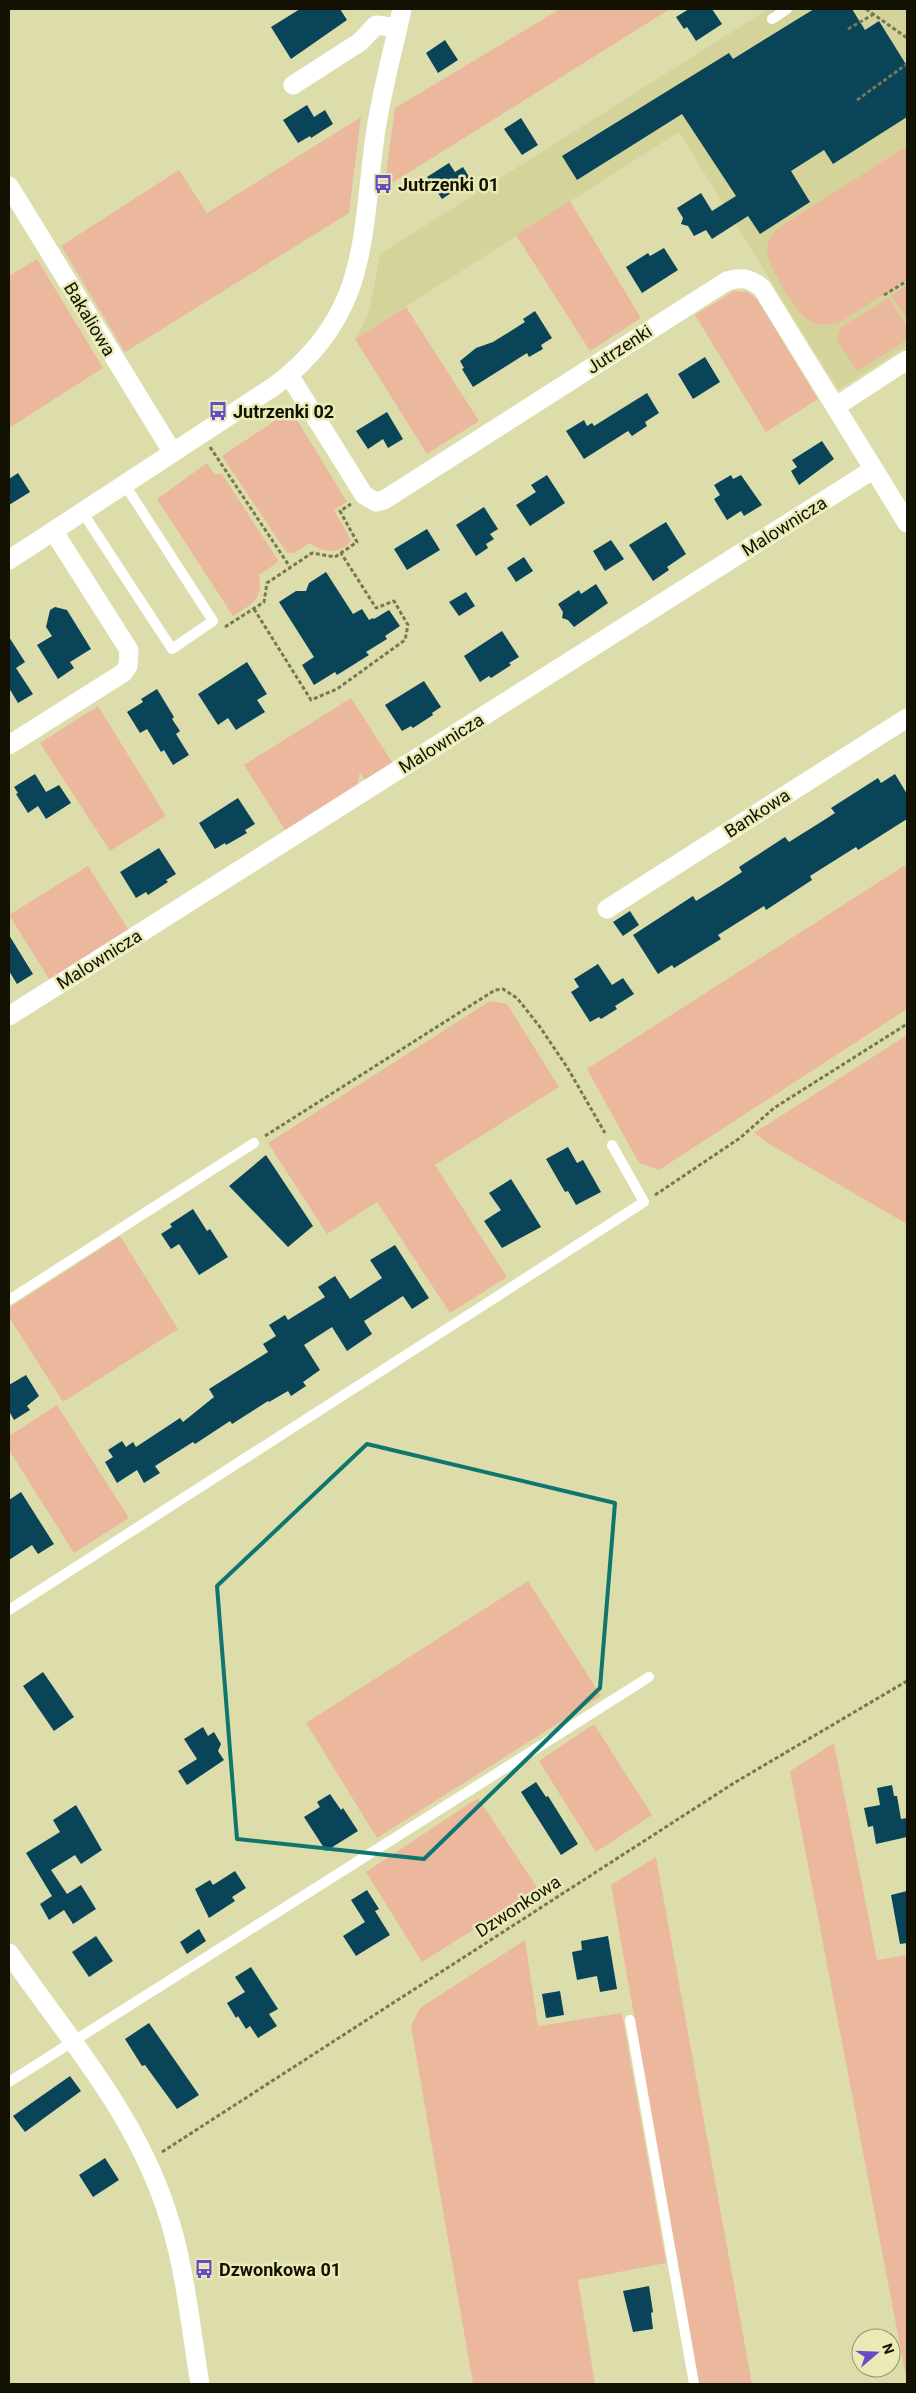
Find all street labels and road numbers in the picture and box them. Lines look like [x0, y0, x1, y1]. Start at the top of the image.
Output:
street label: Bakaliowa [60, 278, 120, 360]
street label: Jutrzenki [582, 320, 656, 378]
street label: Malownicza [738, 492, 830, 560]
street label: Malownicza [395, 709, 487, 777]
street label: Bankowa [720, 784, 794, 842]
street label: Malownicza [53, 925, 145, 993]
street label: Dzwonkowa [472, 1871, 564, 1941]

